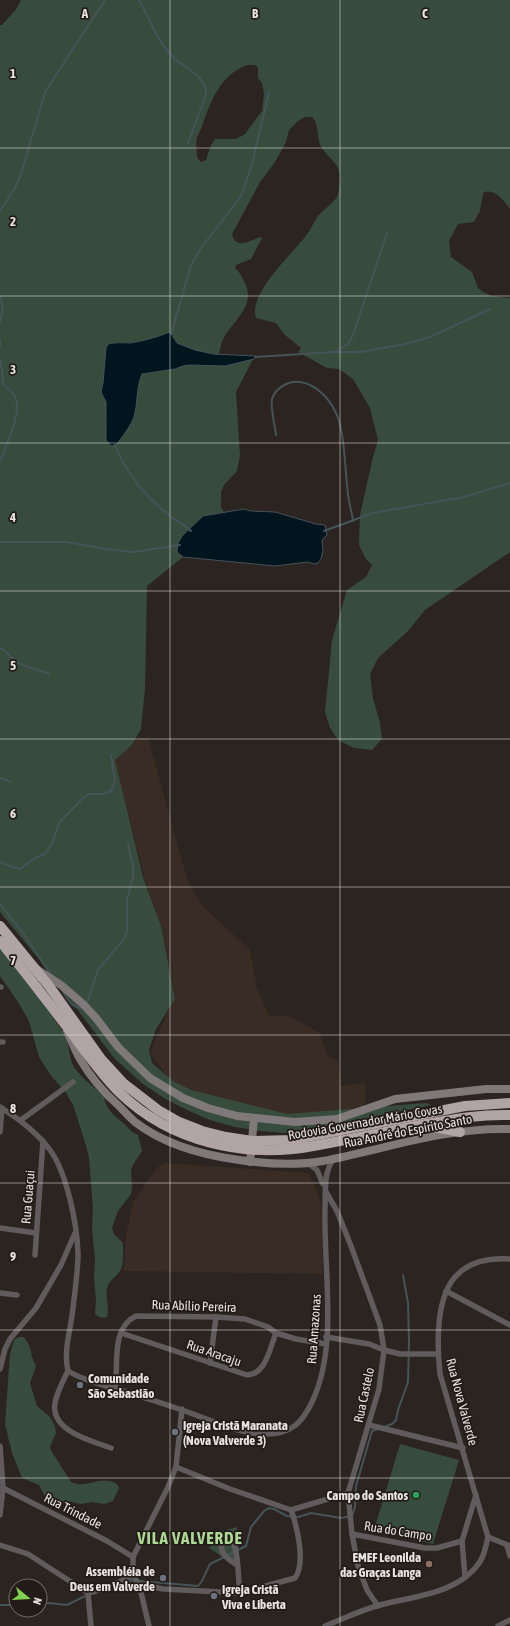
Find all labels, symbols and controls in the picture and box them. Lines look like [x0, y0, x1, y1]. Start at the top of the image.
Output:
text: A [81, 6, 89, 21]
text: B [252, 6, 259, 21]
text: C [422, 6, 428, 21]
text: 1 [10, 66, 16, 81]
text: 2 [10, 214, 16, 229]
text: 3 [10, 362, 16, 377]
text: 4 [9, 510, 16, 525]
text: 5 [10, 658, 16, 673]
text: 6 [10, 806, 16, 821]
text: 7 [10, 953, 16, 968]
text: 8 [10, 1101, 16, 1116]
street label: Rodovia Governador Mário Covas [287, 1101, 444, 1143]
street label: Rua André do Espírito Santo [343, 1111, 473, 1151]
street label: Rua Guaçui [18, 1169, 38, 1225]
text: 9 [10, 1249, 16, 1264]
street label: Rua Amazonas [304, 1293, 324, 1364]
street label: Rua Abílio Pereira [151, 1297, 237, 1315]
street label: Rua Aracaju [185, 1337, 243, 1369]
street label: Rua Nova Valverde [443, 1357, 481, 1447]
street label: Rua Castelo [351, 1366, 377, 1424]
place label: Comunidade São Sebastião [88, 1371, 154, 1401]
marker: Comunidade São Sebastião [75, 1380, 85, 1390]
place label: Igreja Cristã Maranata (Nova Valverde 3) [183, 1418, 288, 1448]
marker: Igreja Cristã Maranata (Nova Valverde 3) [170, 1427, 180, 1437]
place label: Campo do Santos [327, 1488, 408, 1503]
street label: Rua Trindade [42, 1490, 105, 1532]
marker: Campo do Santos [411, 1490, 421, 1500]
street label: Rua do Campo [363, 1518, 433, 1544]
district label: VILA VALVERDE [136, 1528, 243, 1548]
place label: EMEF Leonilda das Graças Langa [340, 1550, 421, 1580]
marker: EMEF Leonilda das Graças Langa [424, 1559, 434, 1569]
place label: Assembléia de Deus em Valverde [70, 1564, 155, 1594]
marker: Assembléia de Deus em Valverde [158, 1573, 168, 1583]
north arrow [8, 1578, 48, 1618]
place label: Igreja Cristã Viva e Liberta [221, 1582, 286, 1612]
marker: Igreja Cristã Viva e Liberta [209, 1591, 219, 1601]
text: N [31, 1596, 44, 1606]

